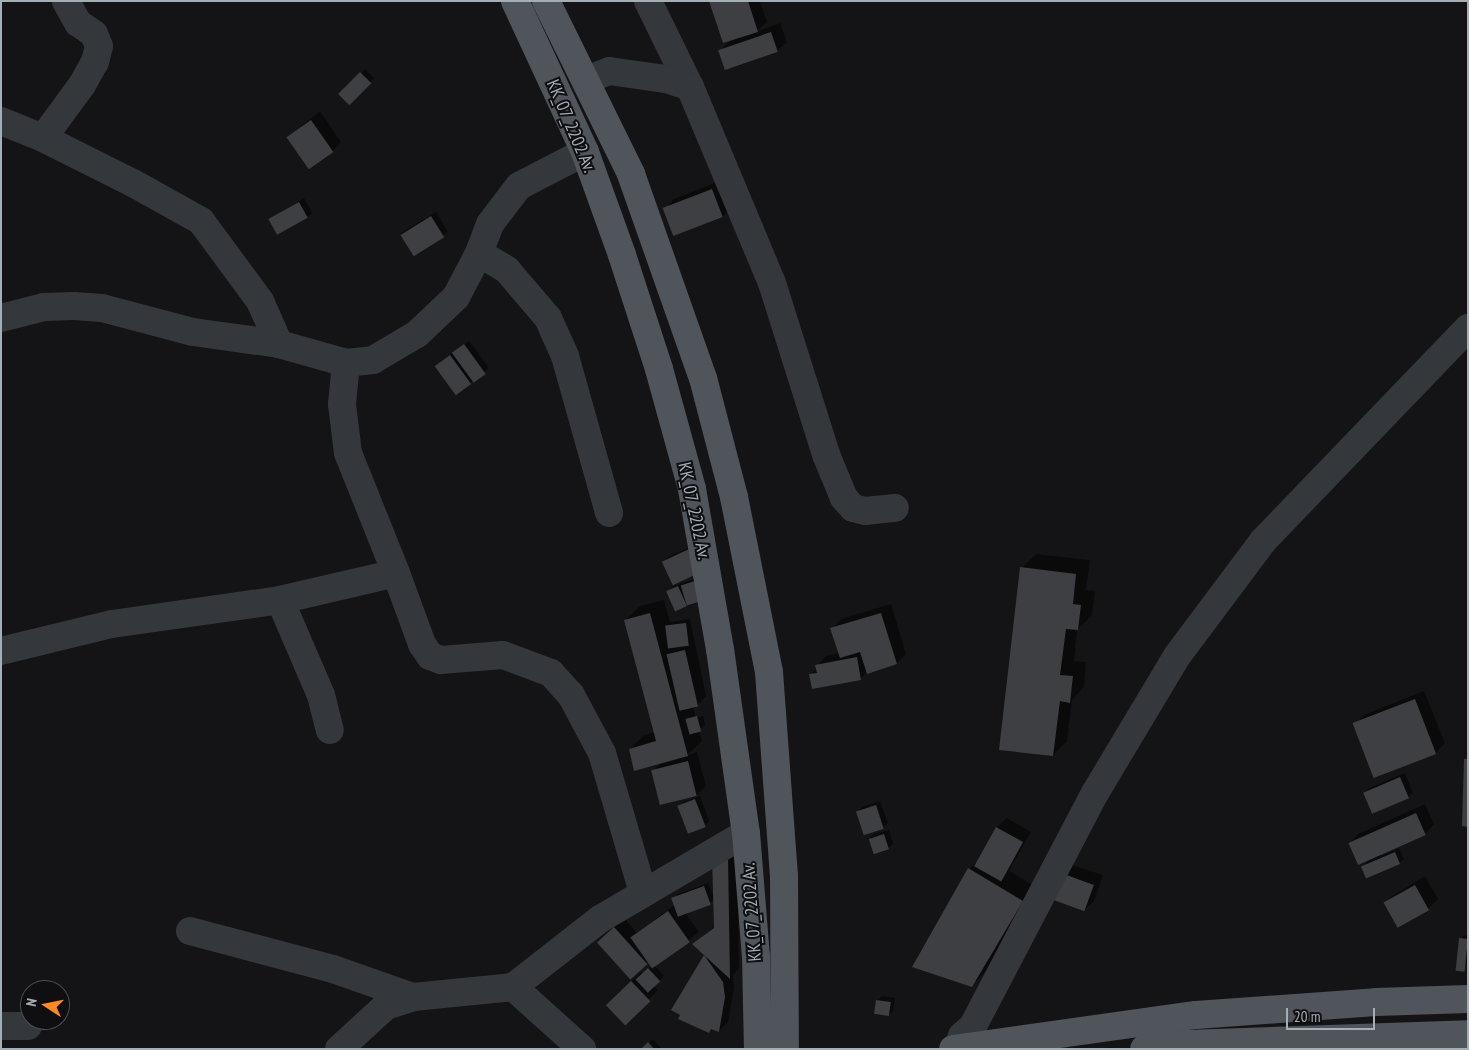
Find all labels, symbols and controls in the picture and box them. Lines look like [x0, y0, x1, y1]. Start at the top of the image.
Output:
street label: KK_07_2202 Av. [542, 76, 600, 176]
street label: KK_07_2202 Av. [673, 460, 715, 562]
street label: KK_07_2202 Av. [738, 862, 766, 962]
north arrow [20, 980, 70, 1030]
text: N [22, 997, 41, 1008]
scale bar [1289, 998, 1378, 1030]
text: 20 m [1294, 1007, 1320, 1026]

